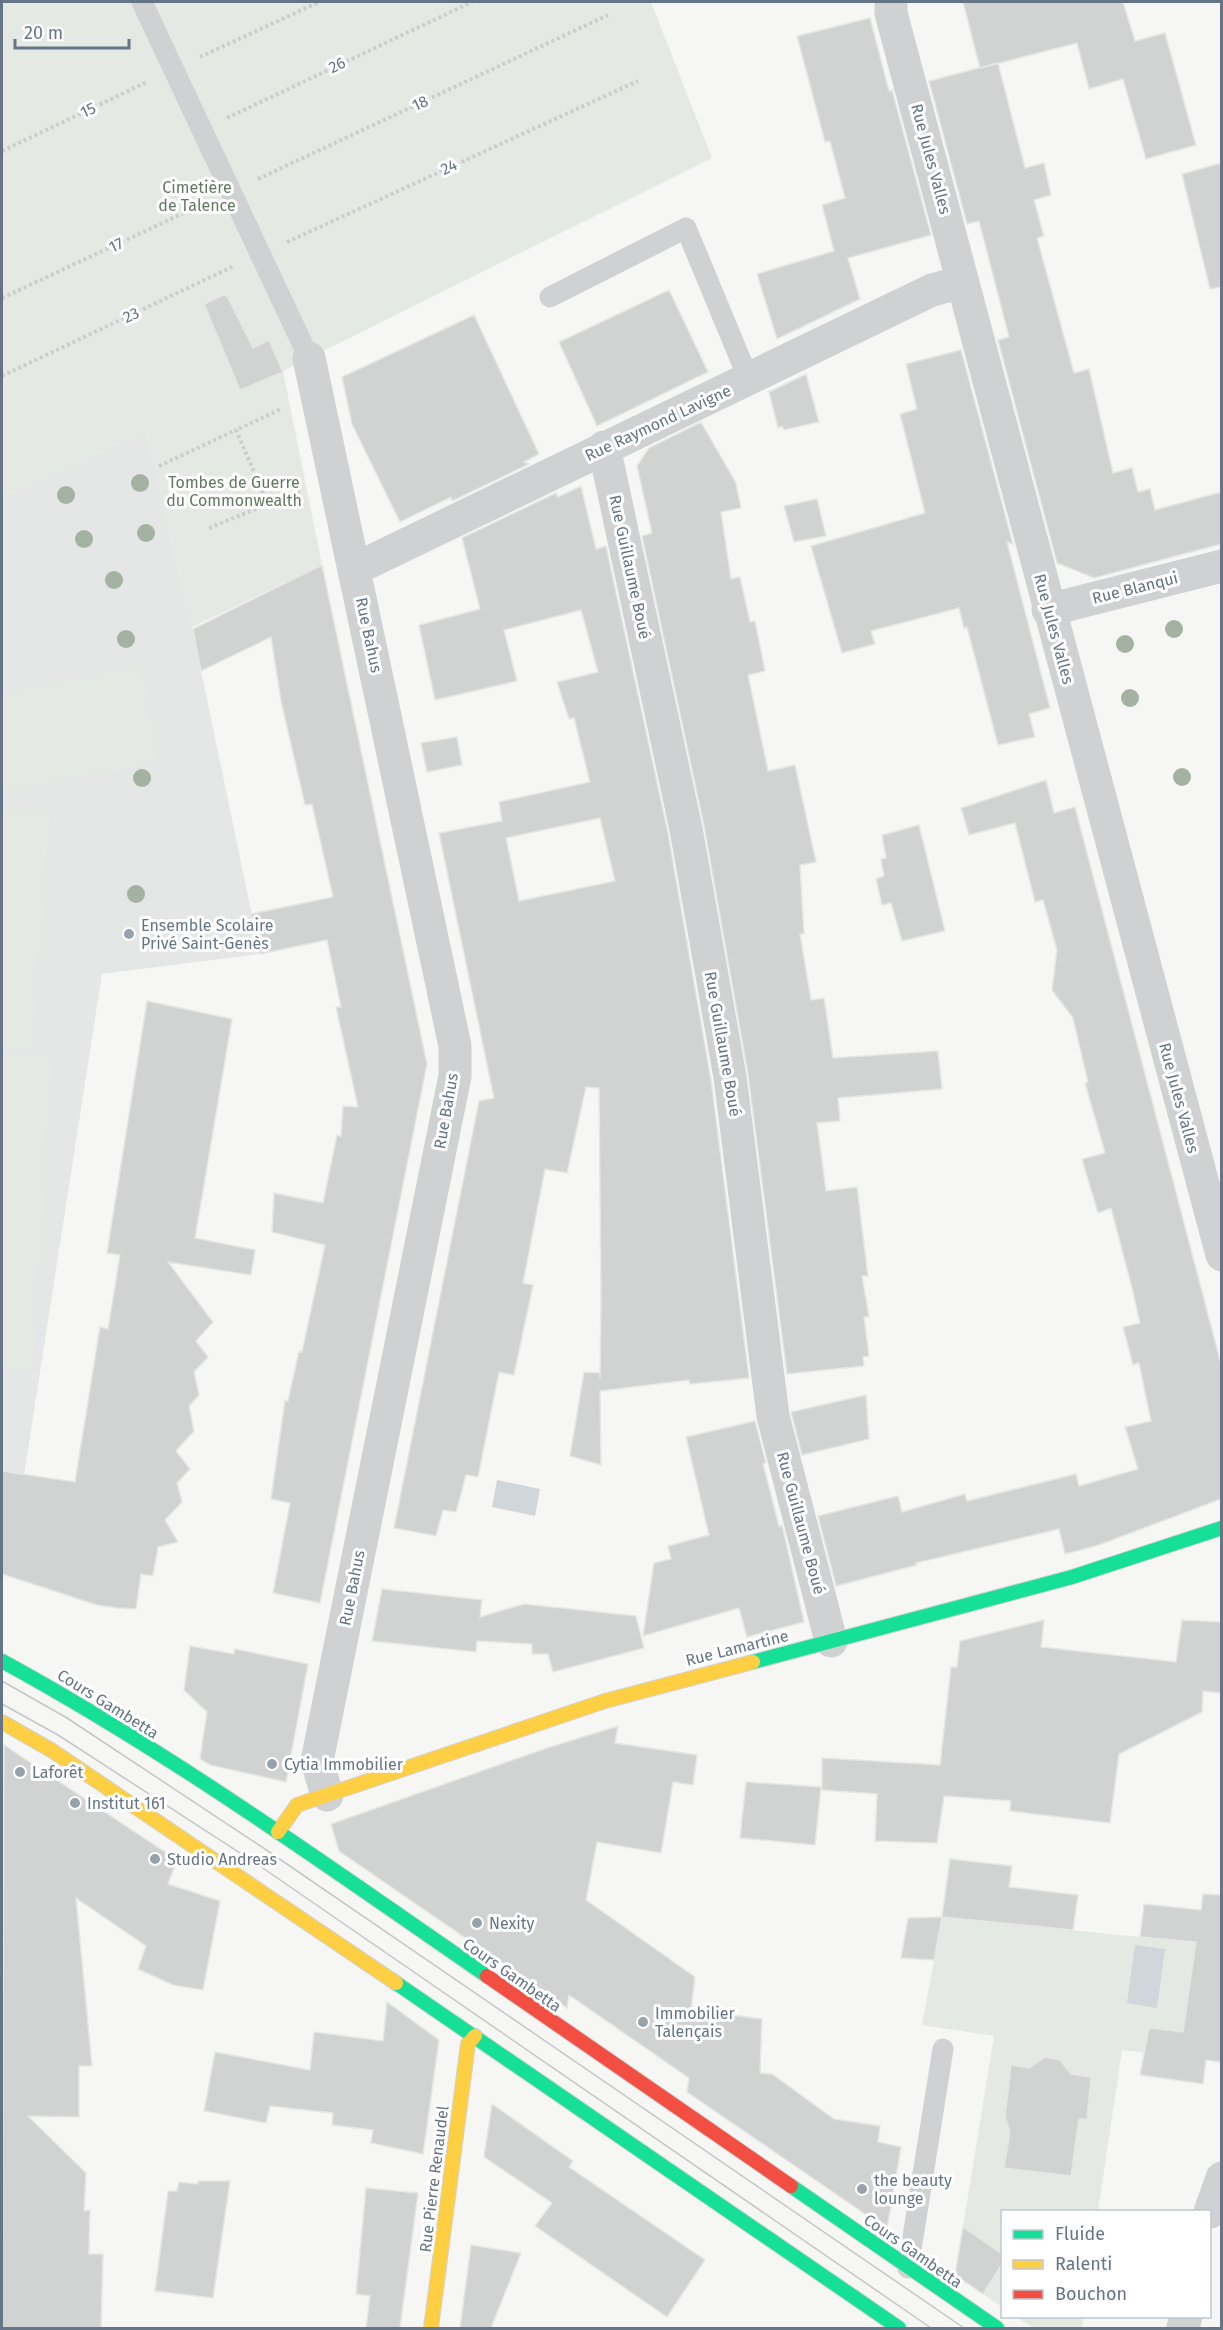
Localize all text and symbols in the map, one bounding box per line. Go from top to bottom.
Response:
scale bar [15,12,129,50]
text: 20 m [24,22,63,44]
street label: 26 [326,53,348,77]
street label: 18 [409,91,431,115]
street label: 15 [77,98,99,122]
street label: Rue Jules Valles [907,102,955,216]
street label: 24 [438,155,461,179]
park label: Cimetière de Talence [158,178,236,215]
street label: 17 [106,233,126,257]
street label: 23 [120,303,142,327]
street label: Rue Raymond Lavigne [582,381,734,465]
park label: Tombes de Guerre du Commonwealth [166,473,302,510]
street label: Rue Guillaume Boué [605,493,655,641]
street label: Rue Blanqui [1090,568,1180,608]
street label: Rue Jules Valles [1030,572,1078,686]
street label: Rue Bahus [352,596,386,674]
place label: Ensemble Scolaire Privé Saint-Genès [141,916,273,953]
marker: Ensemble Scolaire Privé Saint-Genès [122,927,136,941]
street label: Rue Guillaume Boué [701,970,745,1118]
street label: Rue Jules Valles [1155,1041,1203,1155]
street label: Rue Bahus [430,1072,462,1150]
street label: Rue Guillaume Boué [773,1450,829,1596]
street label: Rue Bahus [335,1549,369,1627]
street label: Rue Lamartine [684,1626,790,1670]
street label: Cours Gambetta [54,1665,162,1743]
place label: Cytia Immobilier [284,1755,404,1774]
marker: Cytia Immobilier [265,1757,279,1771]
place label: Laforêt [32,1763,83,1782]
marker: Laforêt [13,1765,27,1779]
place label: Institut 161 [87,1794,166,1813]
marker: Institut 161 [68,1796,82,1810]
place label: Studio Andreas [167,1850,277,1869]
marker: Studio Andreas [148,1852,162,1866]
place label: Nexity [489,1914,534,1933]
marker: Nexity [470,1916,484,1930]
street label: Cours Gambetta [459,1934,565,2016]
place label: Immobilier Talençais [655,2004,735,2042]
marker: Immobilier Talençais [636,2015,650,2029]
street label: Rue Pierre Renaudel [416,2104,452,2254]
place label: the beauty lounge [874,2171,952,2208]
marker: the beauty lounge [855,2182,869,2196]
street label: Cours Gambetta [860,2210,966,2292]
legend [1001,2210,1211,2318]
text: Fluide [1055,2223,1105,2245]
text: Ralenti [1055,2253,1112,2275]
text: Bouchon [1055,2283,1127,2305]

